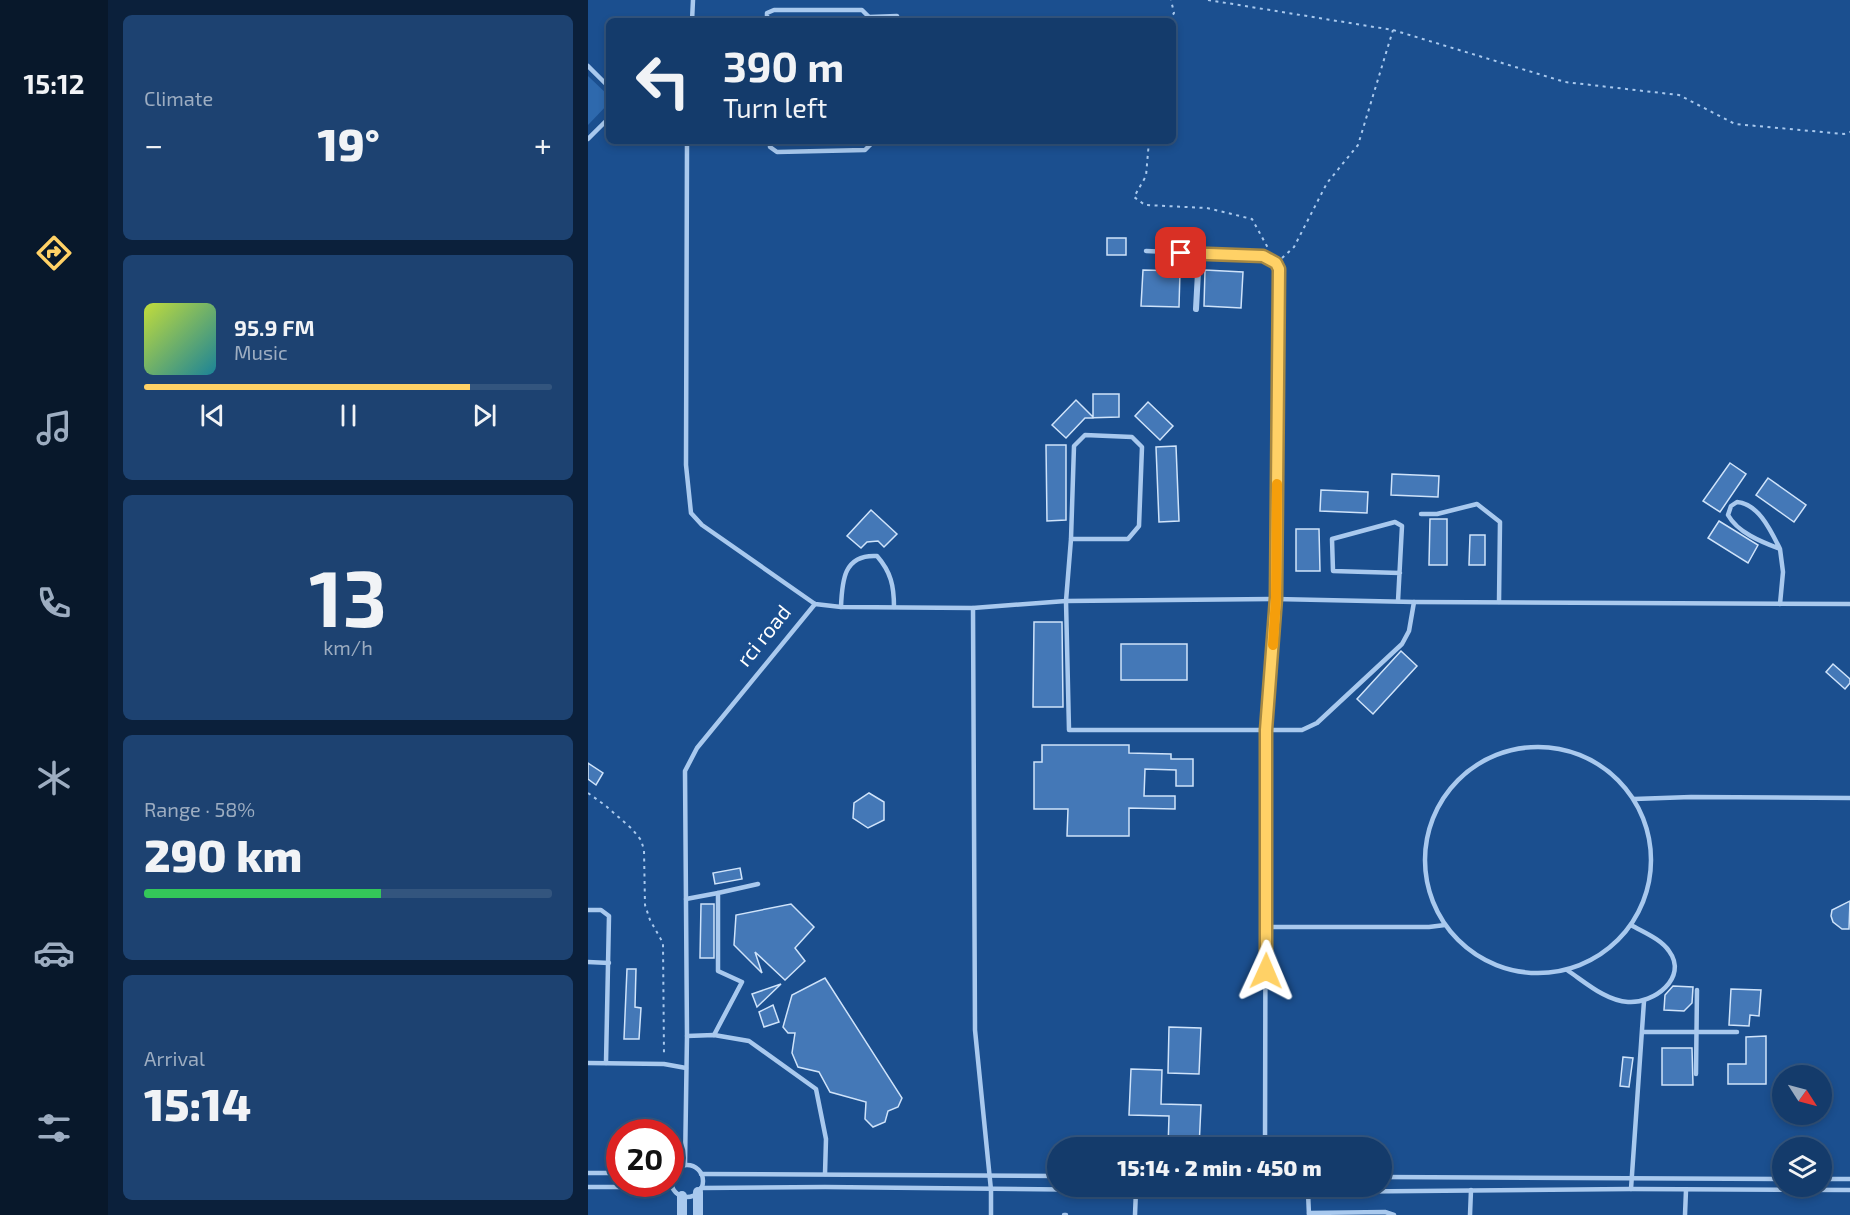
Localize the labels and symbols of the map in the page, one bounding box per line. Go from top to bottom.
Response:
pin [1155,227,1206,278]
street label: rci road [730,599,795,671]
position arrow [1234,939,1298,1003]
north arrow [1772,1065,1832,1125]
speed limit sign: 20 [606,1119,684,1197]

